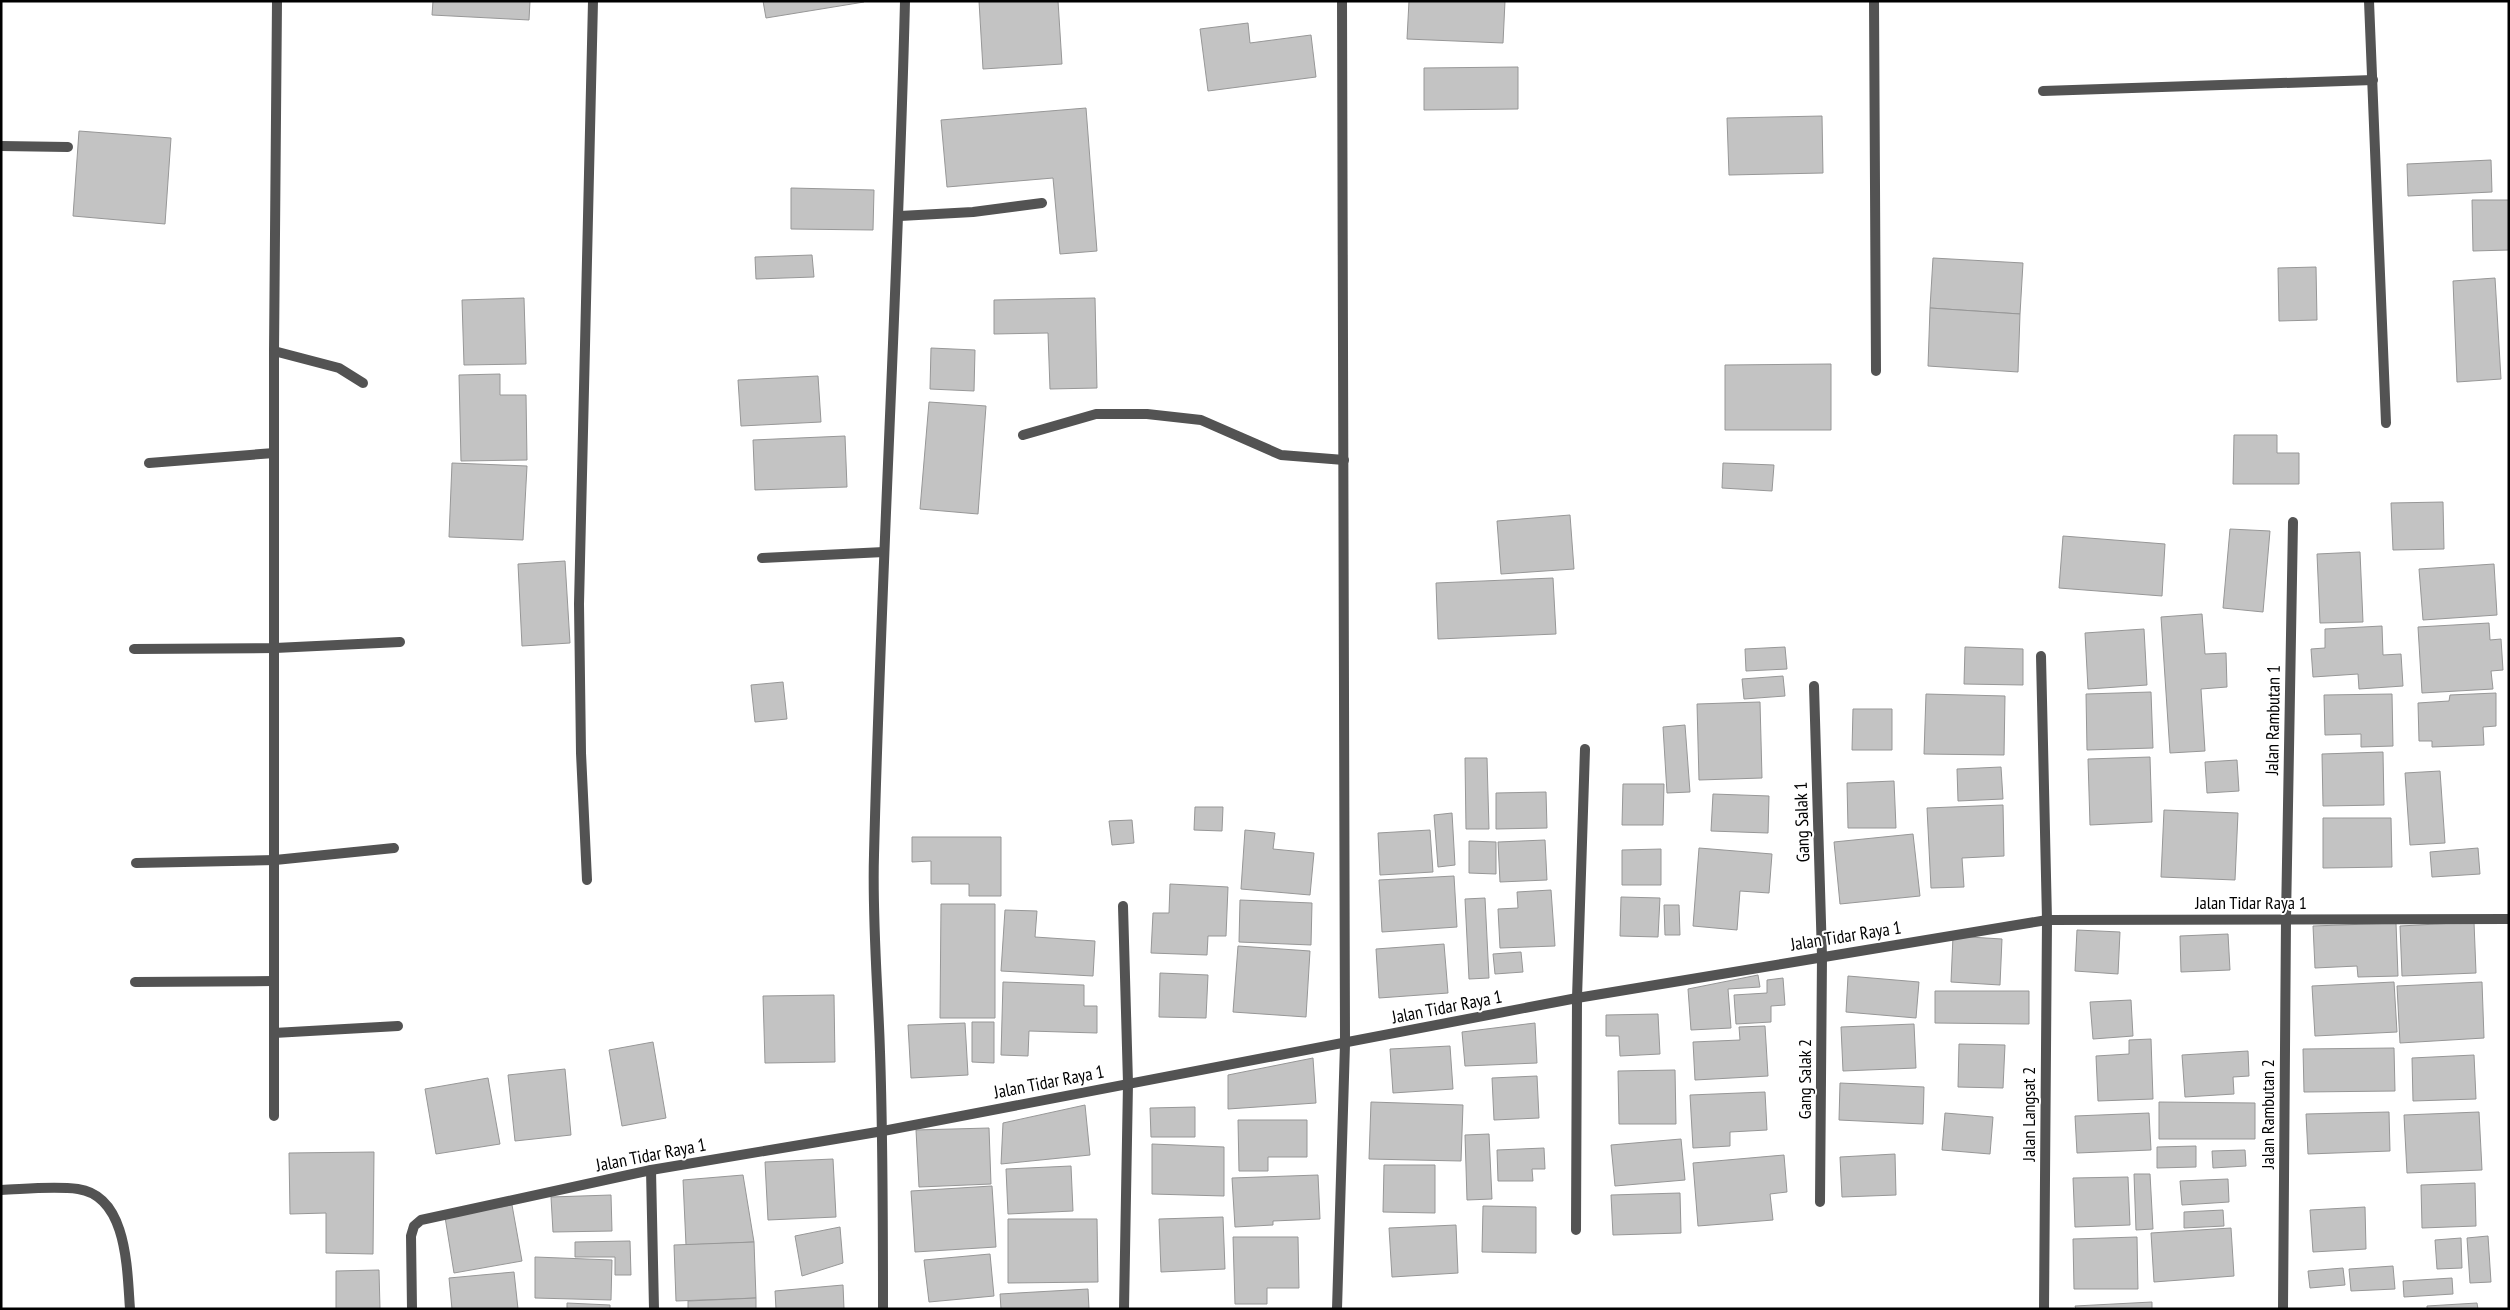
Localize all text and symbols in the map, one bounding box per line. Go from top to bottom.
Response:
street label: Jalan Rambutan 1 [2260,665,2285,776]
street label: Gang Salak 1 [1789,781,1814,863]
street label: Jalan Tidar Raya 1 [2194,891,2307,914]
street label: Jalan Tidar Raya 1 [1788,915,1903,956]
street label: Jalan Tidar Raya 1 [1389,985,1504,1029]
street label: Gang Salak 2 [1793,1039,1816,1119]
street label: Jalan Rambutan 2 [2256,1059,2279,1170]
street label: Jalan Tidar Raya 1 [991,1060,1106,1104]
street label: Jalan Langsat 2 [2017,1067,2040,1162]
street label: Jalan Tidar Raya 1 [593,1133,708,1177]

